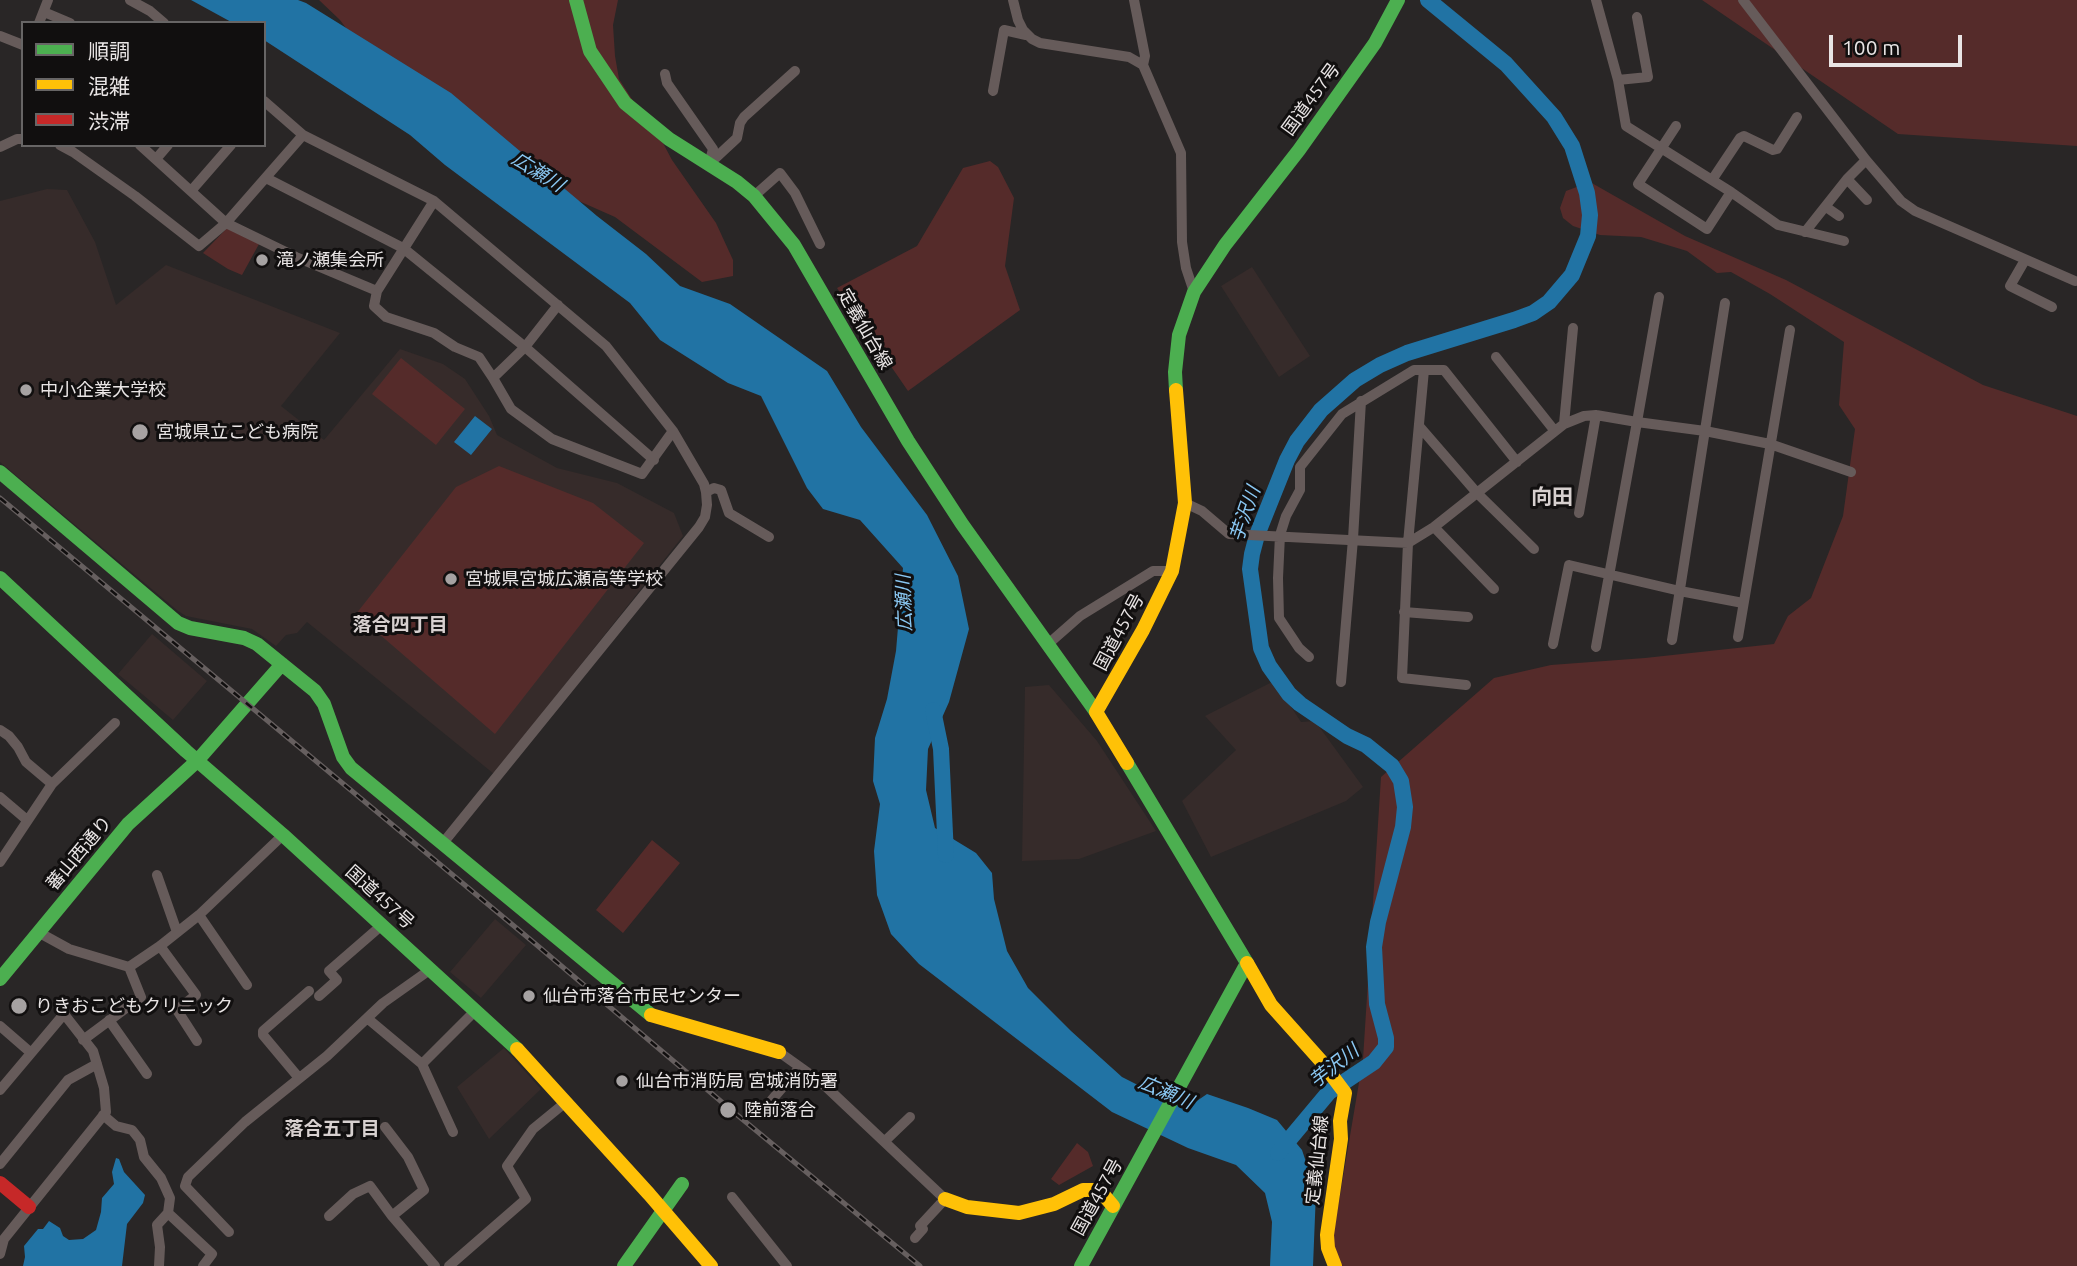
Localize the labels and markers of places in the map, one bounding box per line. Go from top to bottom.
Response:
place label: 滝ノ瀬集会所 [276,249,384,271]
marker: 滝ノ瀬集会所 [254,252,270,268]
place label: 中小企業大学校 [40,379,166,401]
marker: 中小企業大学校 [18,382,34,398]
place label: 宮城県立こども病院 [156,421,318,443]
marker: 宮城県立こども病院 [130,422,150,442]
place label: 宮城県宮城広瀬高等学校 [465,568,663,590]
marker: 宮城県宮城広瀬高等学校 [443,571,459,587]
place label: 仙台市落合市民センター [543,985,741,1007]
marker: 仙台市落合市民センター [521,988,537,1004]
place label: りきおこどもクリニック [35,995,233,1017]
marker: りきおこどもクリニック [9,996,29,1016]
place label: 仙台市消防局 宮城消防署 [636,1070,838,1092]
marker: 仙台市消防局 宮城消防署 [614,1073,630,1089]
place label: 陸前落合 [744,1099,816,1121]
marker: 陸前落合 [718,1100,738,1120]

